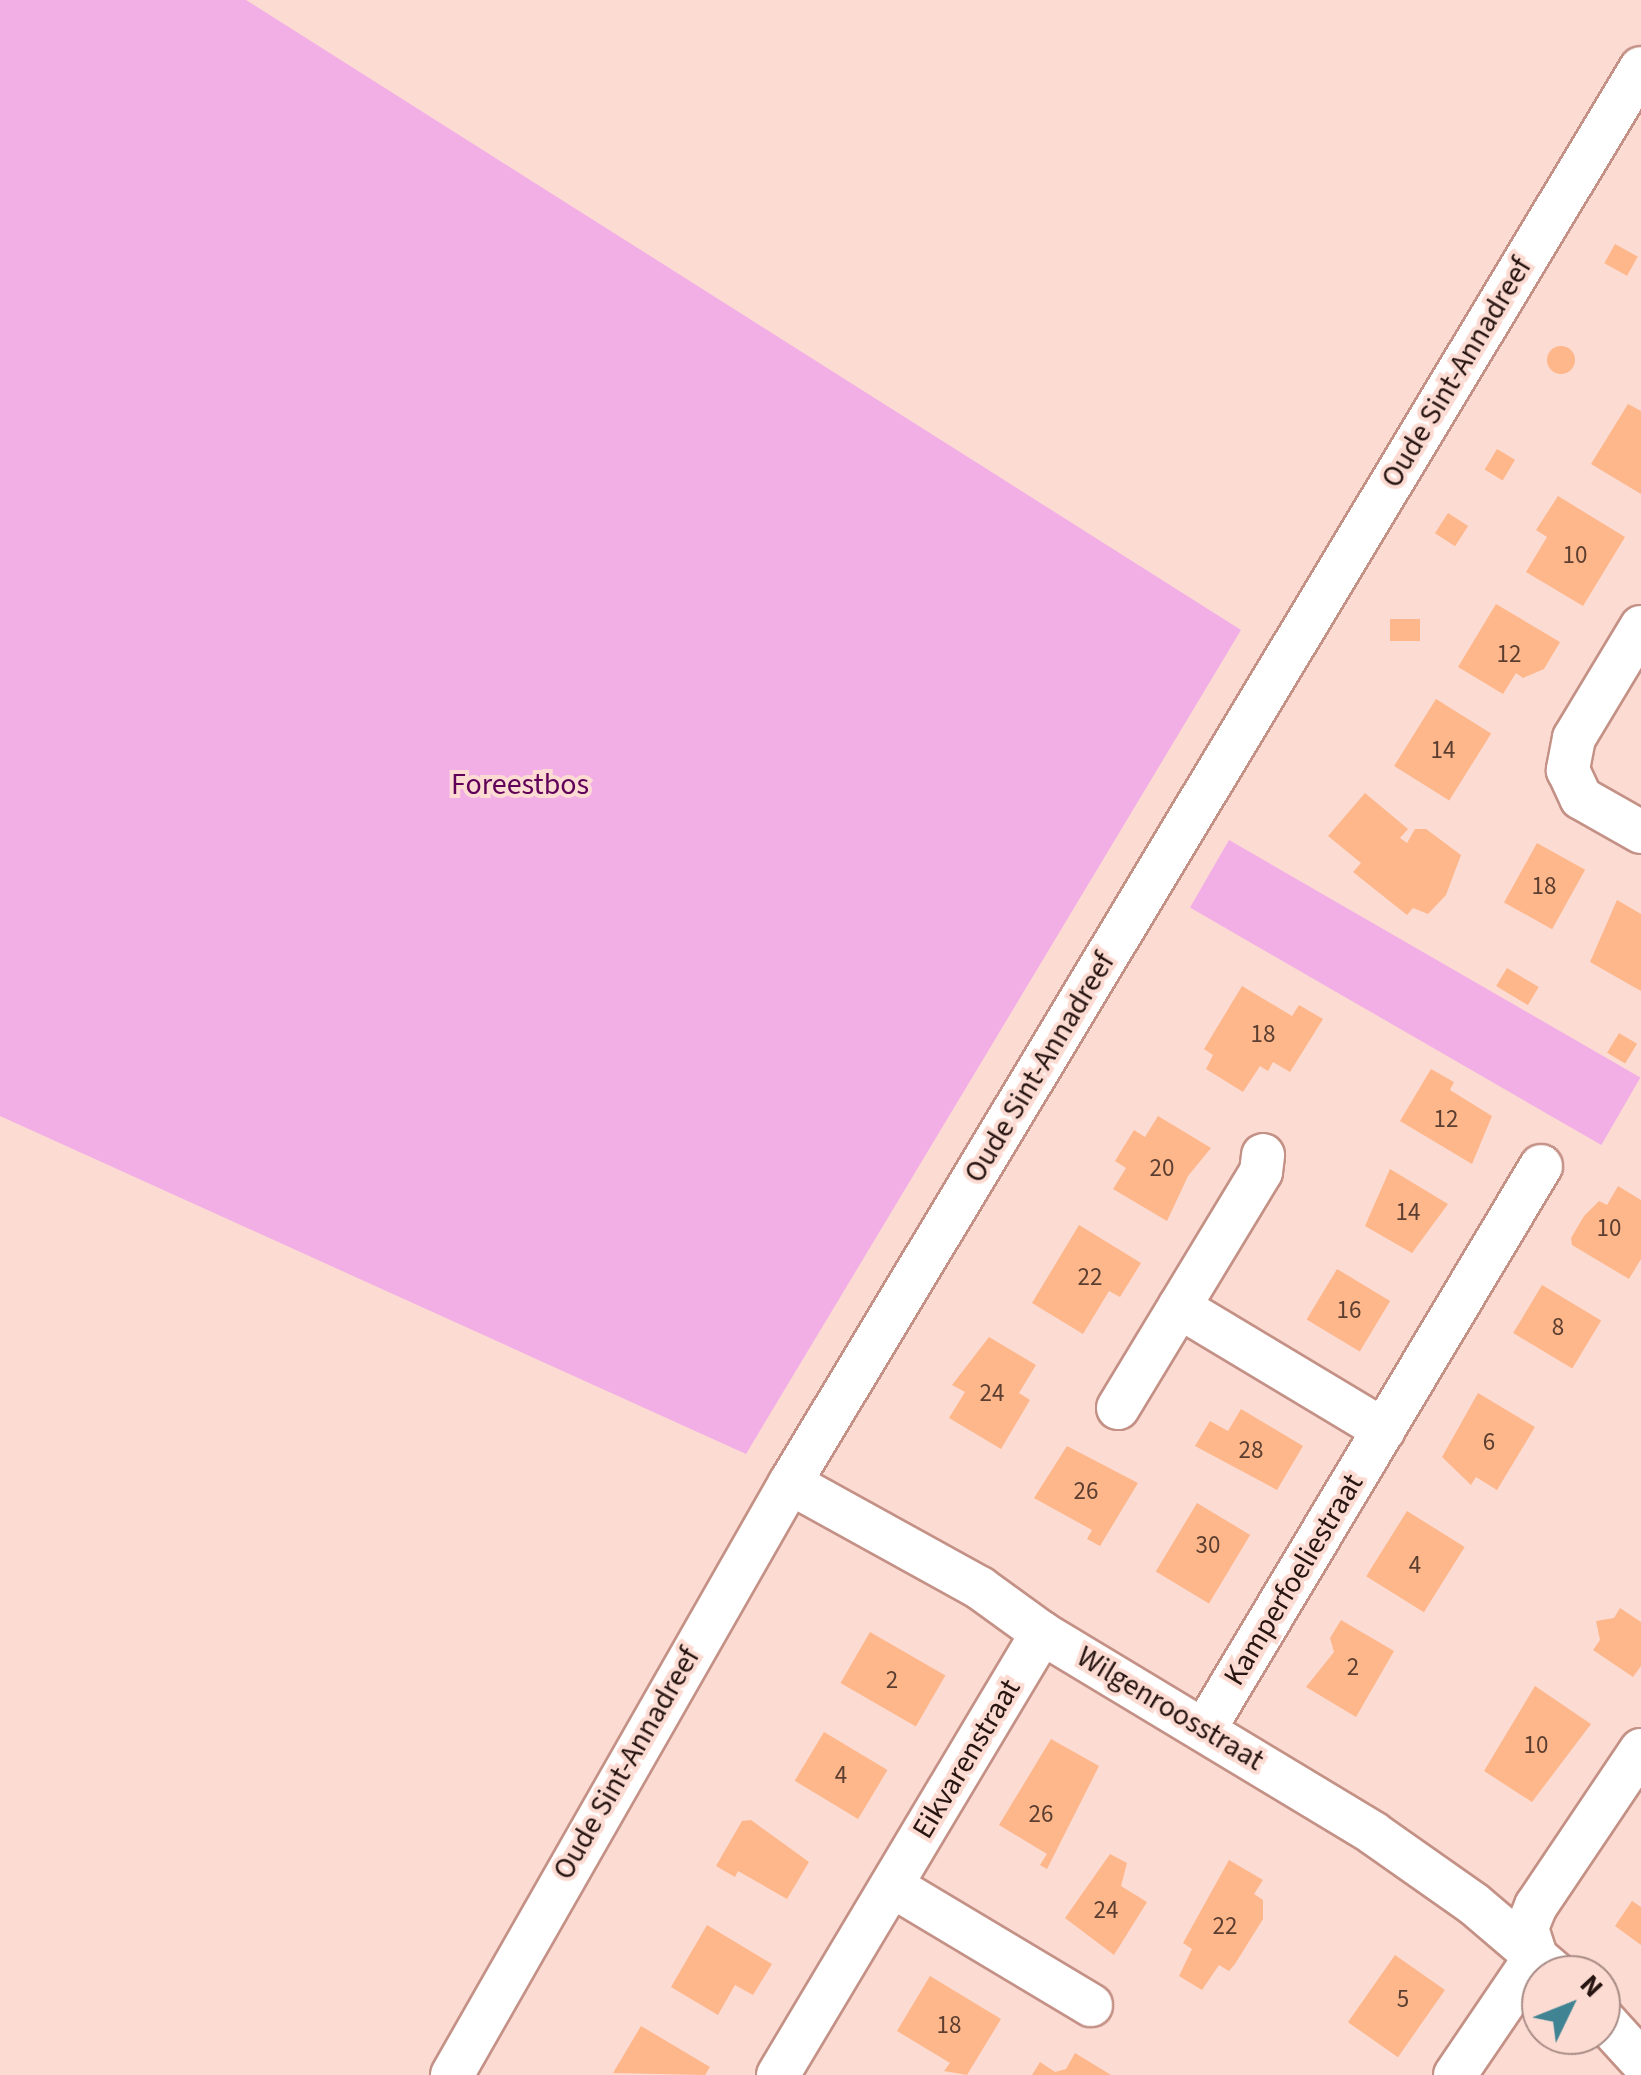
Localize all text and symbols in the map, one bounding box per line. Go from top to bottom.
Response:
street label: Oude Sint-Annadreef [1374,252,1540,494]
house number: 10 [1563,540,1587,570]
house number: 12 [1497,639,1521,669]
house number: 14 [1431,735,1455,765]
park label: Foreestbos [451,767,589,803]
house number: 18 [1532,871,1556,901]
street label: Oude Sint-Annadreef [957,947,1123,1189]
house number: 18 [1251,1019,1275,1049]
house number: 12 [1434,1104,1458,1134]
house number: 20 [1150,1153,1174,1183]
house number: 14 [1396,1197,1420,1227]
house number: 10 [1597,1213,1621,1243]
house number: 22 [1078,1262,1102,1292]
house number: 16 [1337,1295,1361,1325]
house number: 8 [1552,1312,1564,1342]
house number: 24 [980,1378,1004,1408]
house number: 6 [1483,1427,1495,1457]
house number: 28 [1239,1435,1263,1465]
street label: Kamperfoeliestraat [1217,1468,1371,1692]
house number: 26 [1074,1476,1098,1506]
house number: 30 [1196,1530,1220,1560]
house number: 4 [1409,1550,1421,1580]
street label: Wilgenroosstraat [1070,1639,1270,1779]
street label: Oude Sint-Annadreef [546,1642,708,1886]
house number: 2 [1347,1652,1359,1682]
house number: 2 [886,1665,898,1695]
street label: Eikvarenstraat [905,1673,1029,1845]
house number: 10 [1524,1730,1548,1760]
house number: 4 [835,1760,847,1790]
house number: 26 [1029,1799,1053,1829]
house number: 24 [1094,1895,1118,1925]
house number: 22 [1213,1911,1237,1941]
north arrow [1521,1955,1621,2055]
text: N [1570,1965,1612,2006]
house number: 5 [1397,1984,1409,2014]
house number: 18 [937,2010,961,2040]

